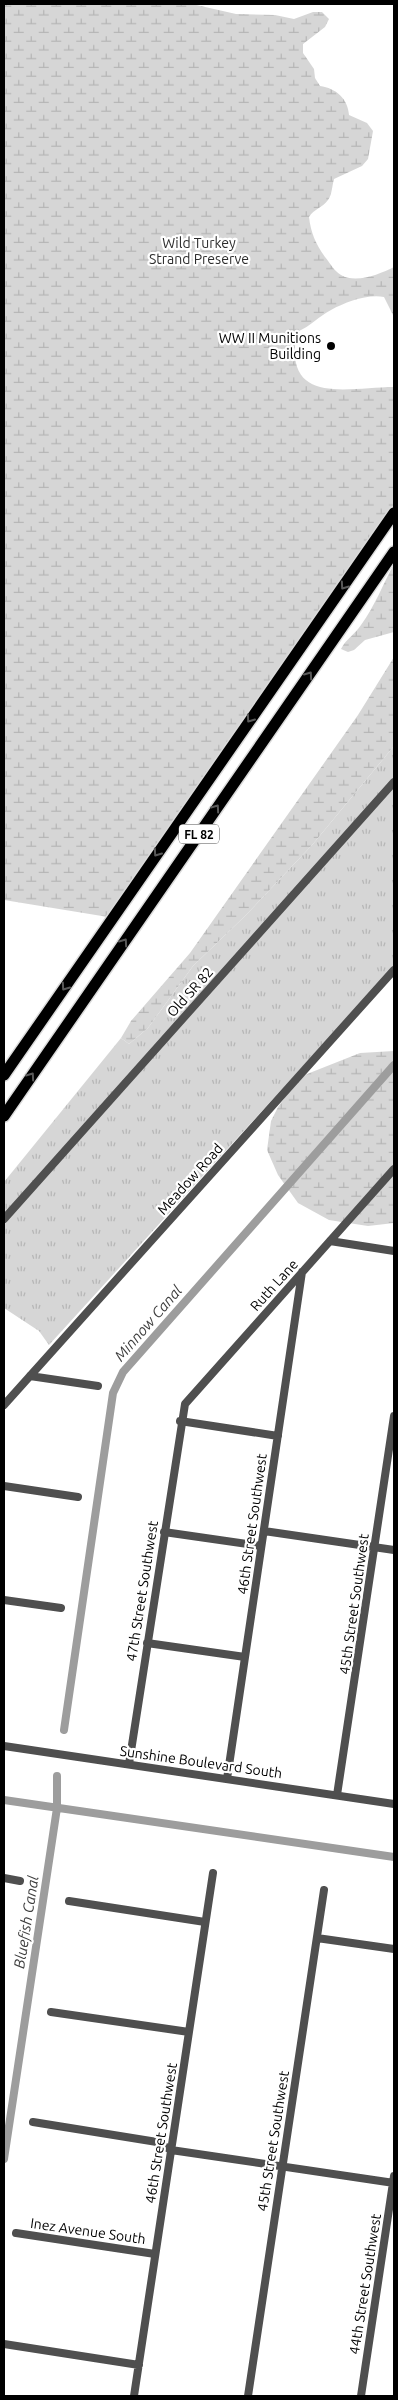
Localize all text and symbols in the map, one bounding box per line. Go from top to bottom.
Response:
park label: Wild Turkey Strand Preserve [149,235,249,267]
place label: WW II Munitions Building [219,330,321,362]
marker: WW II Munitions Building [325,340,337,352]
one-way arrow [341,581,350,590]
one-way arrow [303,671,312,681]
one-way arrow [247,714,256,723]
one-way arrow [210,805,219,814]
road number: FL 82 [179,824,219,844]
one-way arrow [154,847,163,857]
one-way arrow [118,938,127,948]
street label: Old SR 82 [164,964,216,1020]
one-way arrow [62,981,71,990]
one-way arrow [25,1072,34,1082]
street label: Meadow Road [154,1140,226,1218]
street label: Ruth Lane [247,1256,301,1314]
water label: Minnow Canal [111,1281,186,1364]
street label: 46th Street Southwest [234,1452,270,1595]
street label: 47th Street Southwest [123,1519,161,1662]
street label: 45th Street Southwest [336,1532,372,1675]
street label: Sunshine Boulevard South [119,1743,283,1781]
water label: Bluefish Canal [10,1874,42,1970]
street label: 46th Street Southwest [142,2061,180,2204]
street label: 45th Street Southwest [254,2069,292,2212]
street label: 44th Street Southwest [346,2212,384,2355]
street label: Inez Avenue South [29,2215,147,2247]

